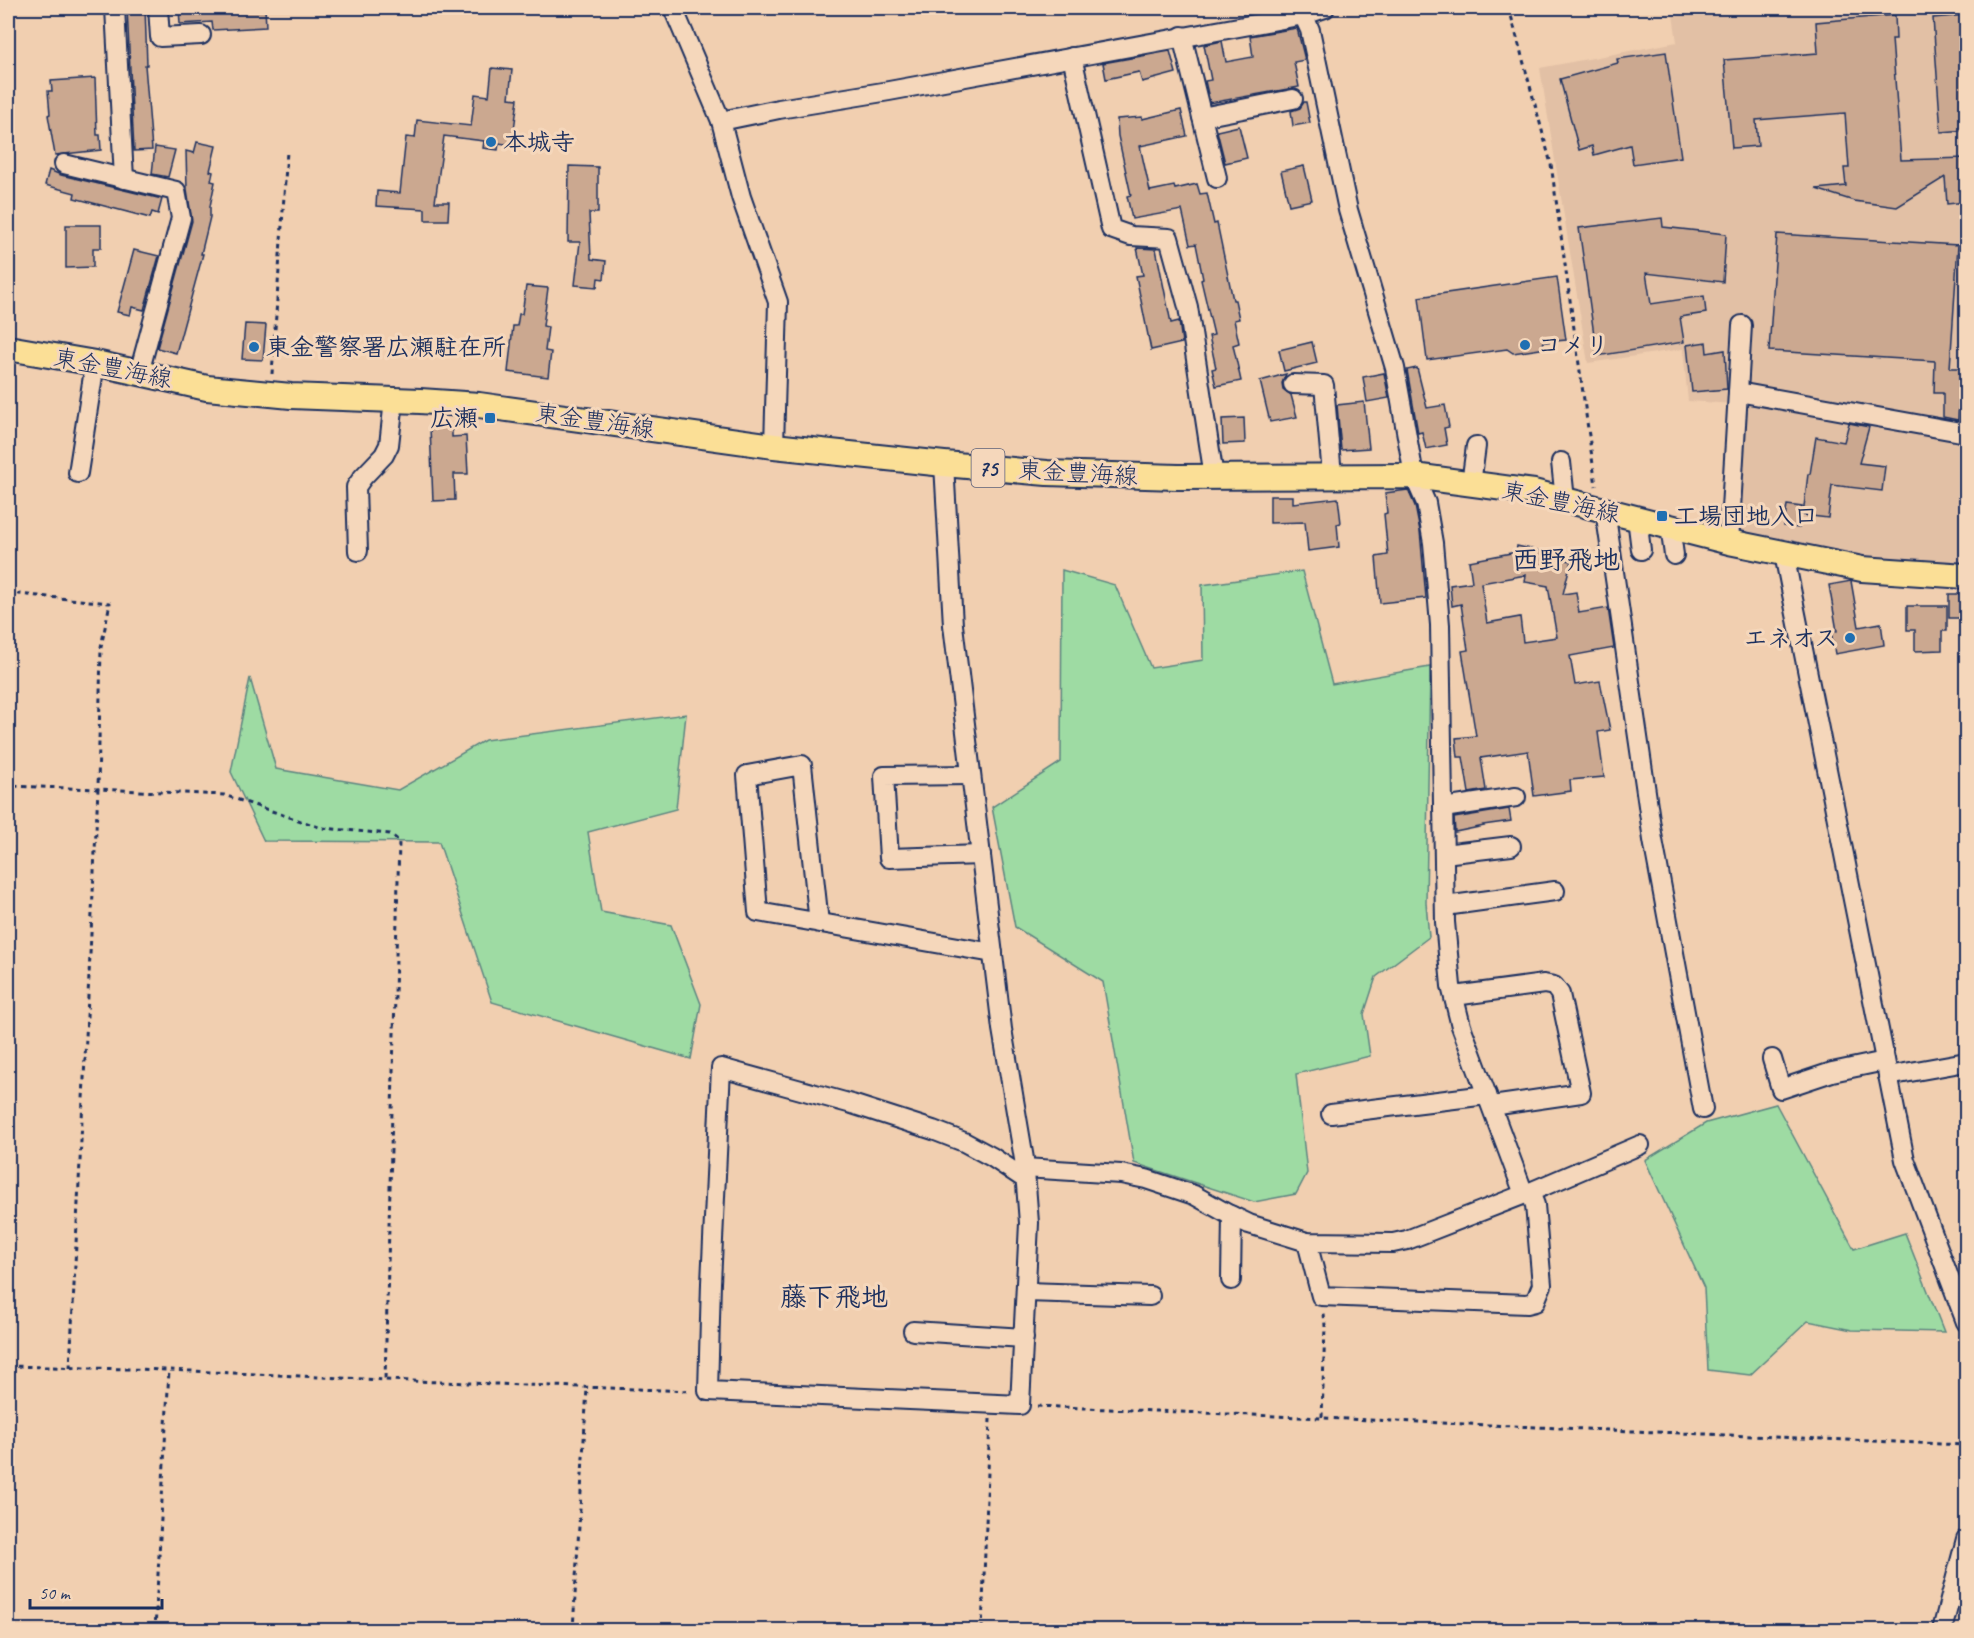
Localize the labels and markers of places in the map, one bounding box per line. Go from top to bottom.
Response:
place label: 本城寺 [503,127,575,157]
marker: 本城寺 [484,135,498,149]
place label: コメリ [1537,330,1609,360]
place label: 東金警察署広瀬駐在所 [266,332,506,362]
marker: コメリ [1518,338,1532,352]
marker: 東金警察署広瀬駐在所 [247,340,261,354]
place label: 広瀬 [430,403,478,433]
marker: 広瀬 [483,411,497,425]
place label: 工場団地入口 [1674,501,1818,531]
marker: 工場団地入口 [1655,509,1669,523]
place label: エネオス [1743,623,1838,653]
marker: エネオス [1843,631,1857,645]

